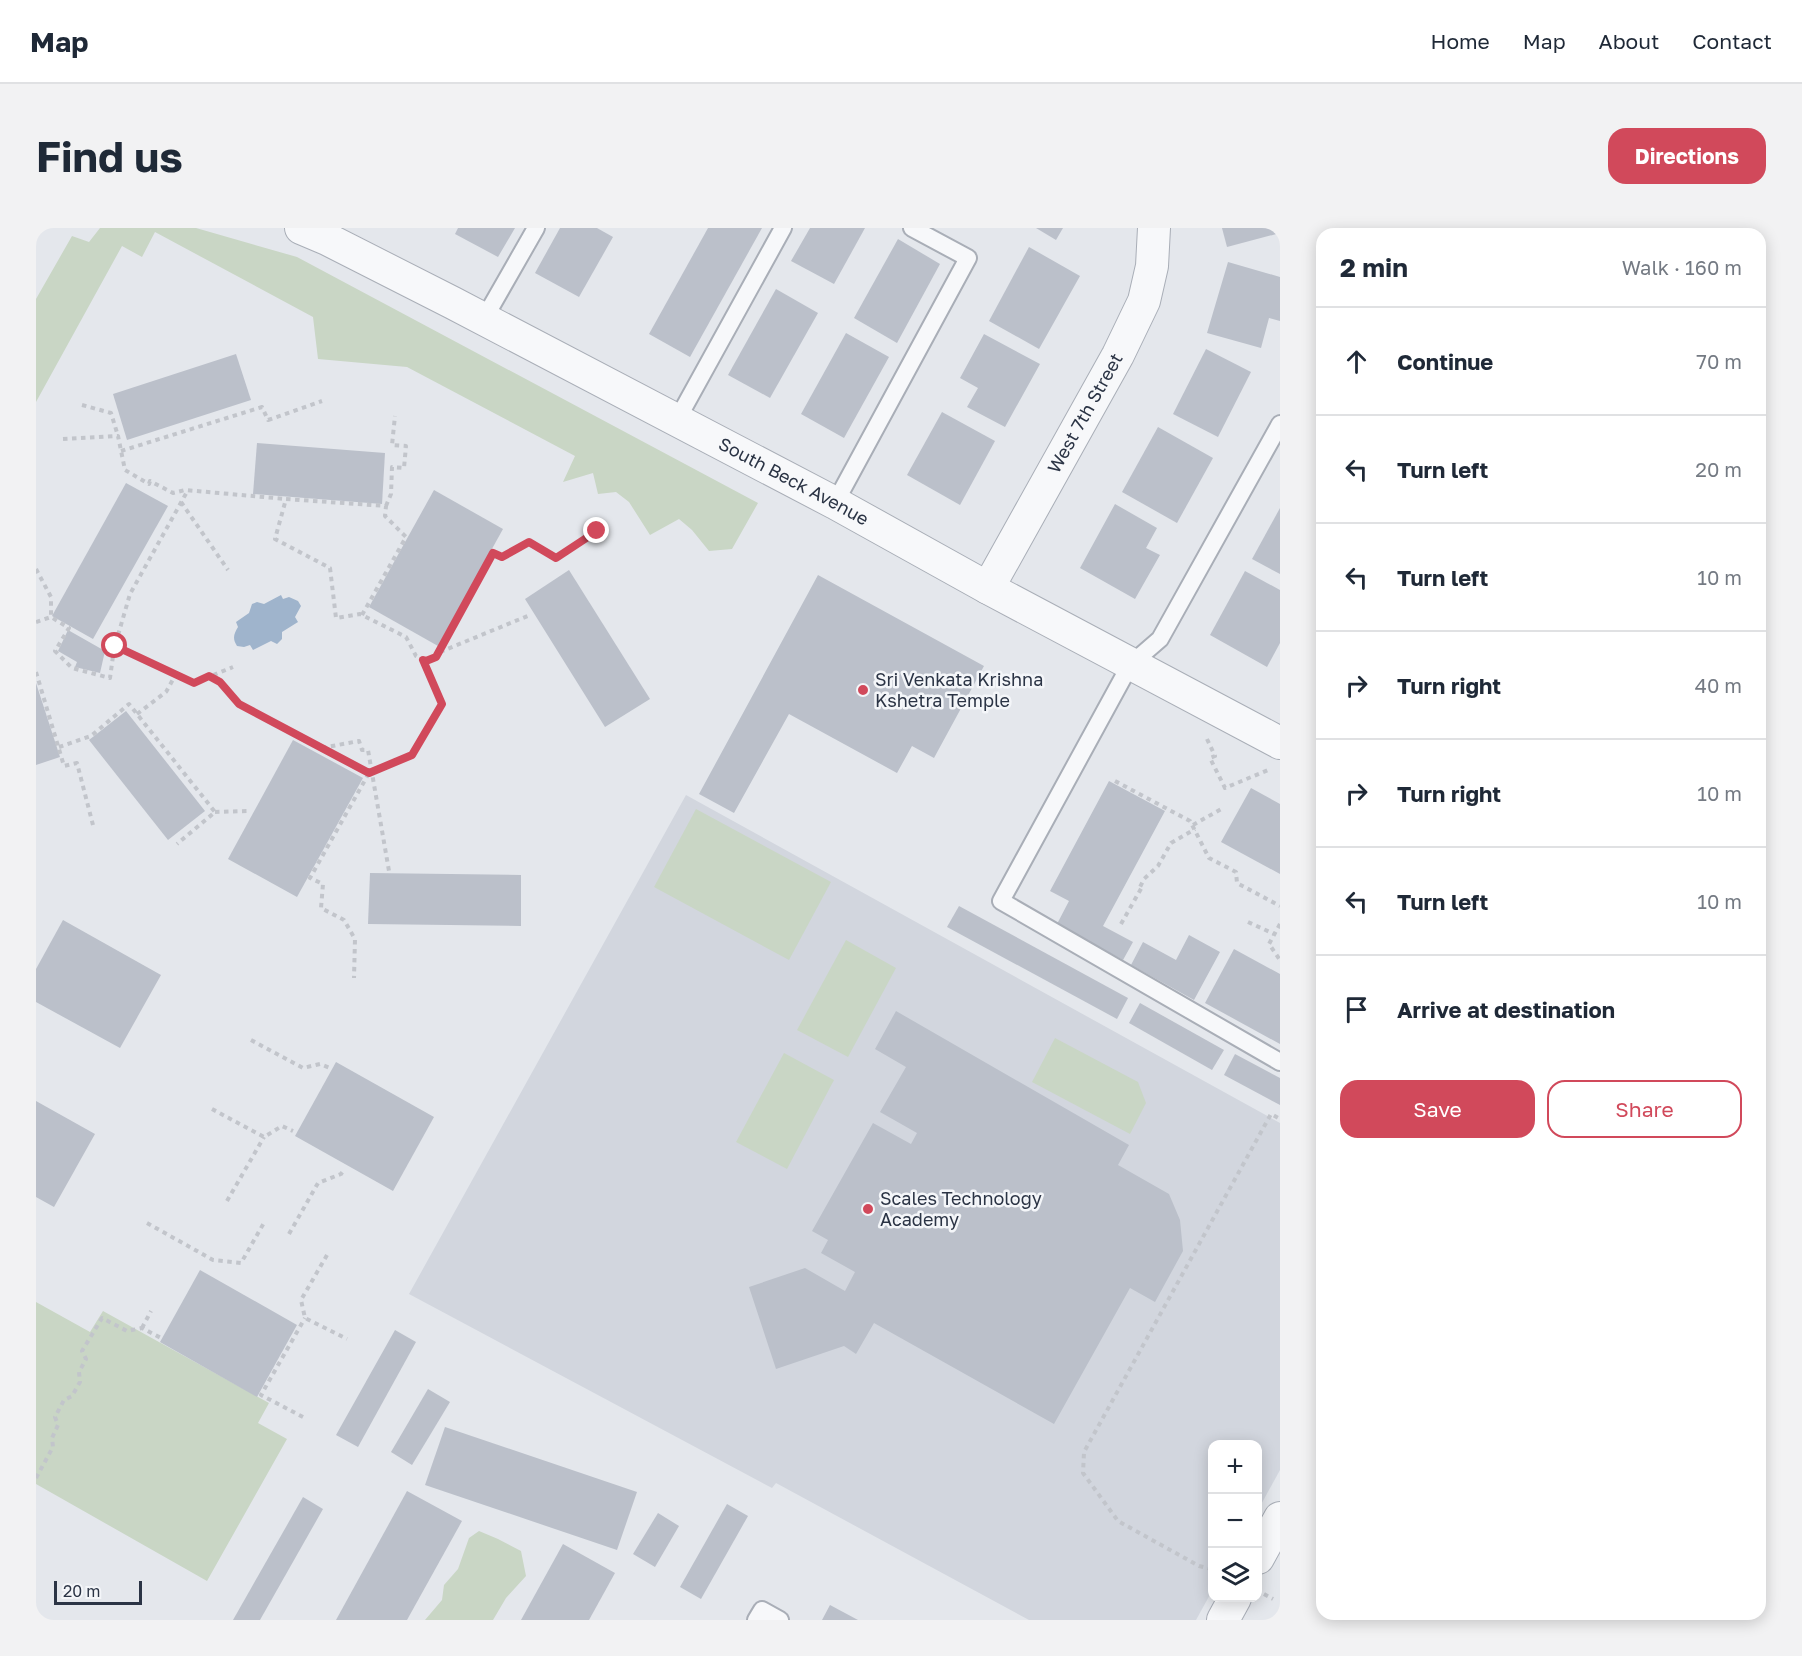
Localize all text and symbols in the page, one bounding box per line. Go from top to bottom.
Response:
text: Map [30,25,88,58]
text: Home [1430,28,1490,54]
text: Map [1523,28,1566,54]
text: About [1599,28,1659,54]
text: Contact [1692,28,1772,54]
button: Directions [1608,128,1766,184]
text: Find us [36,131,183,181]
text: 2 min [1340,252,1408,283]
text: Walk · 160 m [1622,255,1742,279]
icon: ahead [1340,345,1373,378]
text: Continue [1397,348,1493,375]
street label: West 7th Street [1042,349,1127,477]
text: 70 m [1696,349,1742,373]
street label: South Beck Avenue [715,432,873,529]
icon: left [1340,453,1373,486]
text: Turn left [1397,456,1488,483]
text: 20 m [1695,457,1742,481]
route end [583,517,609,543]
icon: left [1340,561,1373,594]
text: Turn left [1397,564,1488,591]
text: 10 m [1697,565,1742,589]
route start [101,632,127,658]
place label: Sri Venkata Krishna Kshetra Temple [875,668,1043,711]
icon: right [1340,669,1373,702]
text: Turn right [1397,672,1501,699]
text: 40 m [1695,673,1742,697]
marker: Sri Venkata Krishna Kshetra Temple [856,683,870,697]
icon: right [1340,777,1373,810]
text: Turn right [1397,780,1501,807]
text: 10 m [1697,781,1742,805]
icon: left [1340,885,1373,918]
text: Turn left [1397,888,1488,915]
text: 10 m [1697,889,1742,913]
icon: arrive [1340,993,1373,1026]
text: Arrive at destination [1397,996,1615,1023]
button: Save [1340,1080,1535,1138]
button: Share [1547,1080,1742,1138]
place label: Scales Technology Academy [880,1187,1042,1230]
marker: Scales Technology Academy [861,1202,875,1216]
map controls [1208,1440,1262,1602]
button: + [1208,1440,1262,1494]
button: − [1208,1494,1262,1548]
button: layers [1208,1548,1262,1602]
scale bar [54,1578,142,1606]
text: 20 m [63,1581,100,1601]

